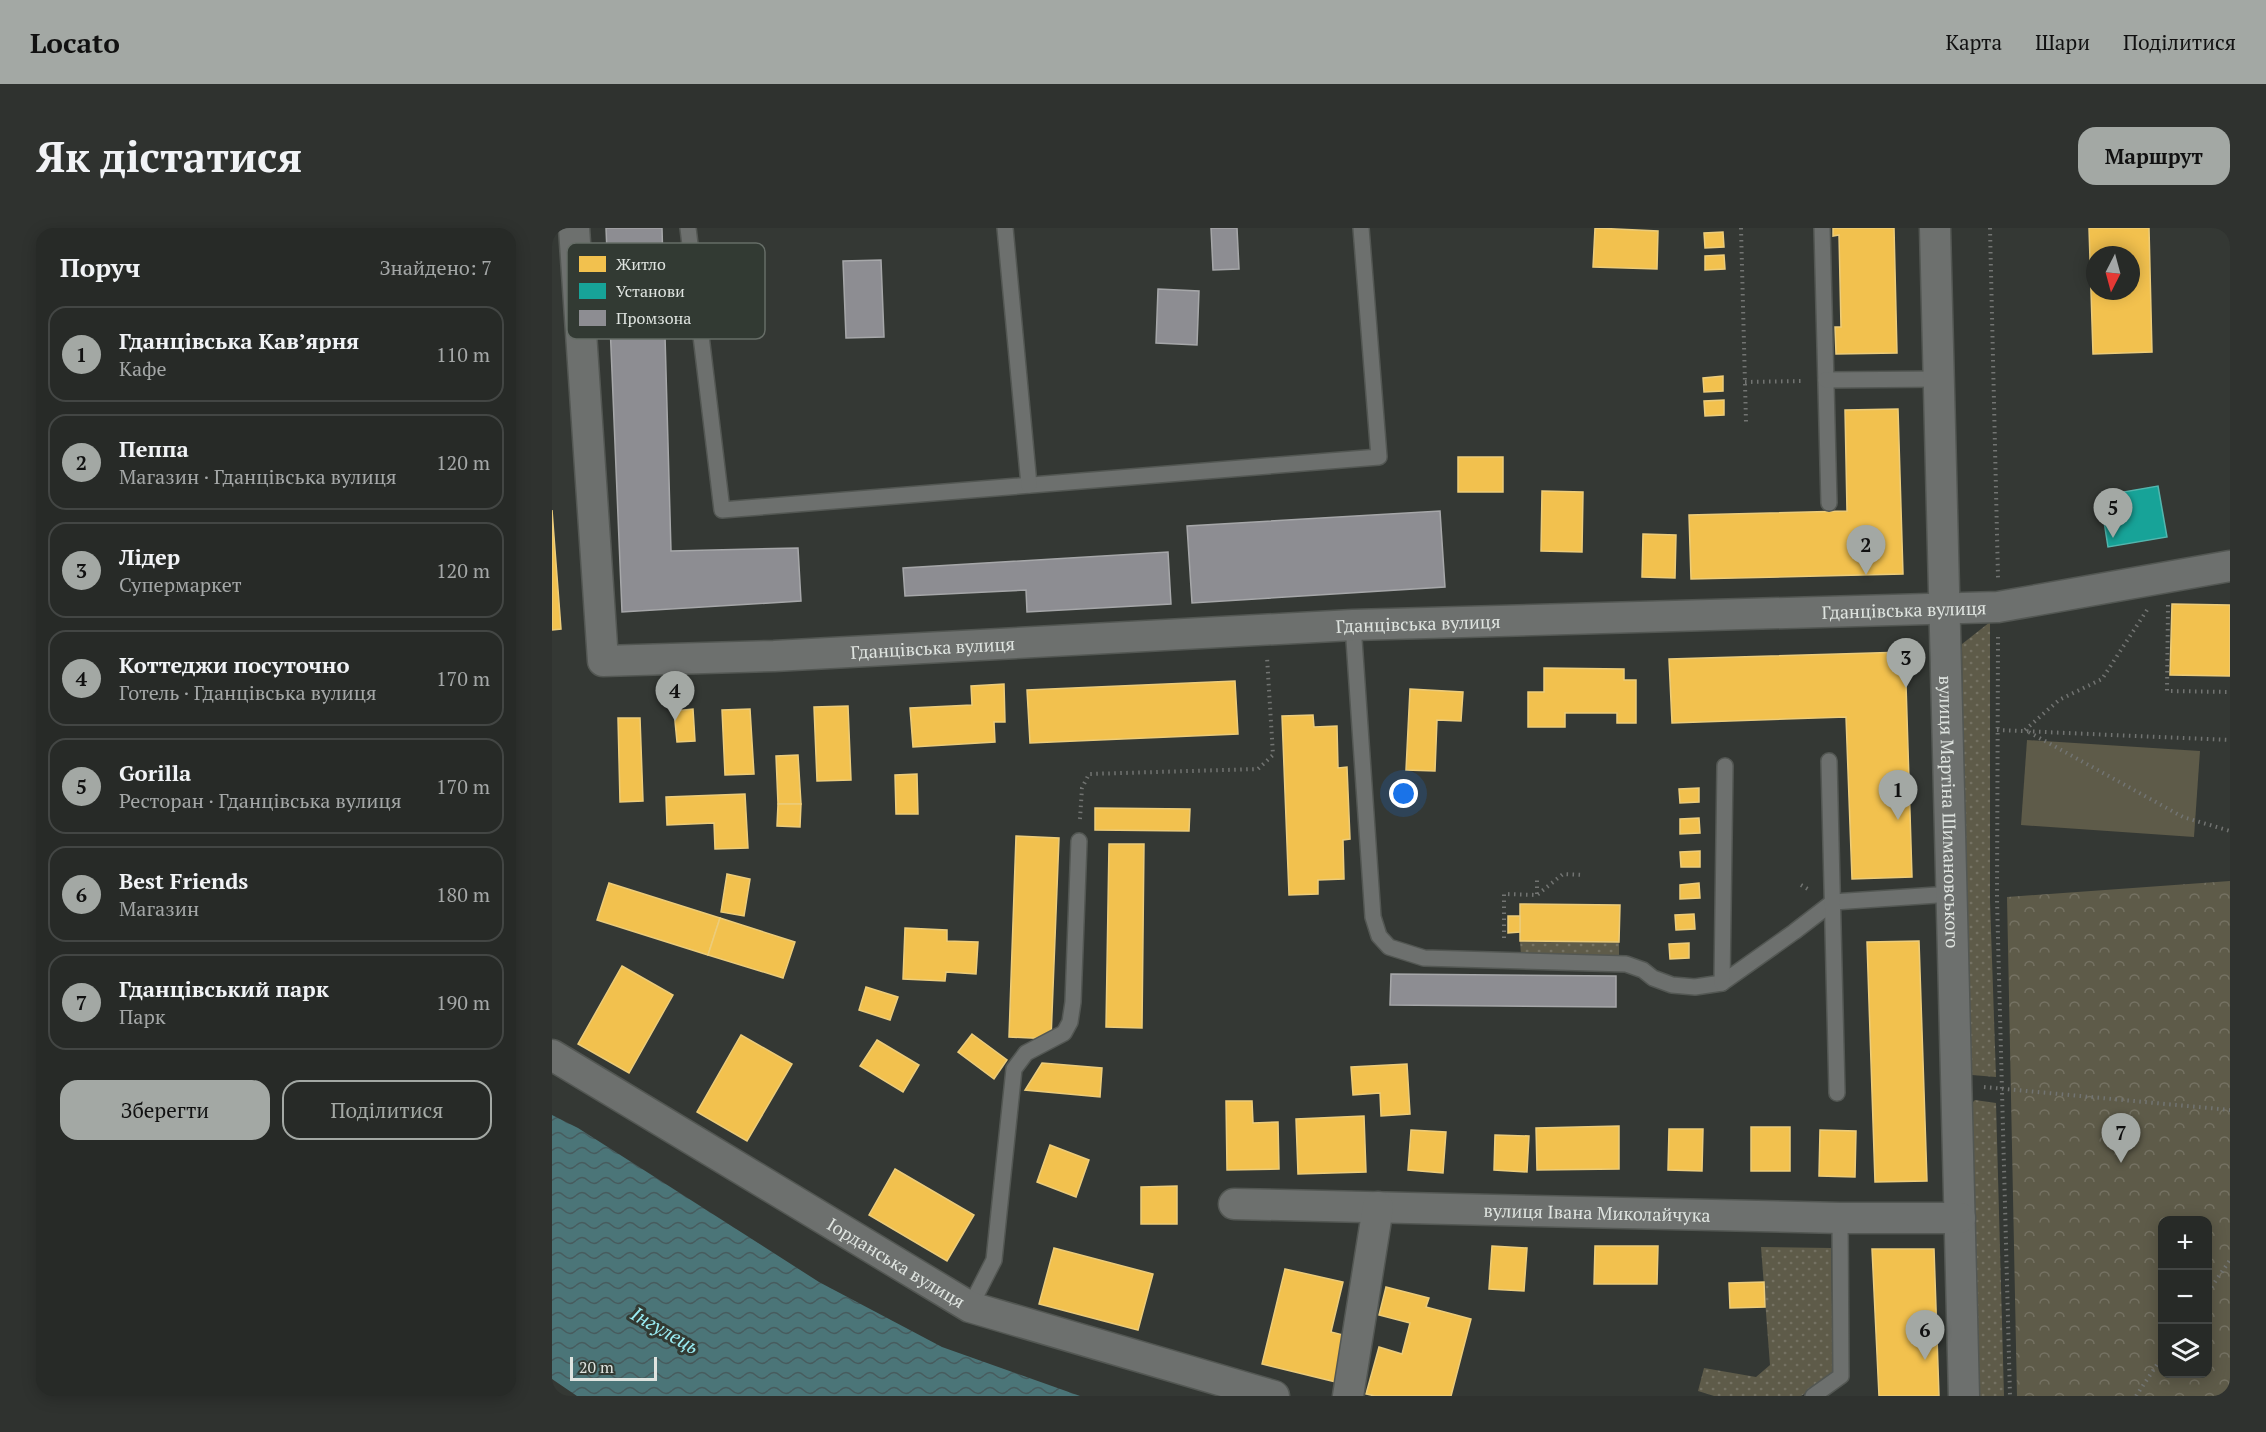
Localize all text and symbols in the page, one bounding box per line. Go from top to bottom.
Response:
text: Locato [30,24,120,61]
text: Карта [1945,28,2002,56]
text: Шари [2035,28,2090,56]
text: Поділитися [2123,28,2236,56]
button: Маршрут [2078,127,2230,185]
text: Як дістатися [36,128,302,184]
legend [567,243,765,339]
north arrow [2086,246,2140,300]
text: Поруч [60,250,141,284]
text: Житло [616,253,666,275]
text: Знайдено: 7 [379,254,492,281]
text: Установи [616,280,685,302]
text: Промзона [616,307,691,329]
text: Гданцівська Кавʼярня [119,326,359,355]
text: 1 [76,341,87,368]
text: 110 m [436,341,490,368]
text: Кафе [119,355,167,382]
text: Пеппа [119,434,189,463]
text: 2 [76,449,87,476]
text: 120 m [436,449,490,476]
text: Магазин · Гданцівська вулиця [119,463,397,490]
pin: 5 [2094,488,2132,538]
pin: 2 [1846,526,1886,575]
text: Лідер [119,542,180,571]
text: 3 [76,557,87,584]
text: 120 m [436,557,490,584]
text: Супермаркет [119,571,242,598]
street label: Гданцівська вулиця [1821,595,1987,624]
street label: Гданцівська вулиця [1335,609,1501,638]
street label: Гданцівська вулиця [850,631,1016,664]
pin: 3 [1886,638,1926,688]
text: Коттеджи посуточно [119,650,350,679]
text: 4 [76,665,87,692]
text: 170 m [436,665,490,692]
pin: 4 [656,672,694,721]
street label: вулиця Мартіна Шимановського [1934,675,1965,949]
text: Готель · Гданцівська вулиця [119,679,377,706]
text: Gorilla [119,758,191,787]
pin: 1 [1878,770,1918,820]
text: 5 [76,773,87,800]
text: 170 m [436,773,490,800]
your location [1389,779,1418,808]
text: Ресторан · Гданцівська вулиця [119,787,401,814]
text: Best Friends [119,866,248,895]
text: 6 [76,881,87,908]
text: 180 m [436,881,490,908]
text: Магазин [119,895,199,922]
text: Гданцівський парк [119,974,329,1003]
text: 7 [76,989,87,1016]
text: 190 m [436,989,490,1016]
text: Парк [119,1003,166,1030]
button: Зберегти [60,1080,270,1140]
button: Поділитися [282,1080,492,1140]
pin: 7 [2102,1114,2140,1163]
street label: вулиця Івана Миколайчука [1483,1198,1711,1227]
street label: Іорданська вулиця [823,1212,970,1313]
map controls [2158,1216,2212,1378]
button: + [2158,1216,2212,1270]
button: − [2158,1270,2212,1324]
water label: Інгулець [625,1299,704,1360]
pin: 6 [1906,1310,1944,1360]
button: layers [2158,1324,2212,1378]
scale bar [570,1354,657,1382]
text: 20 m [579,1356,614,1378]

